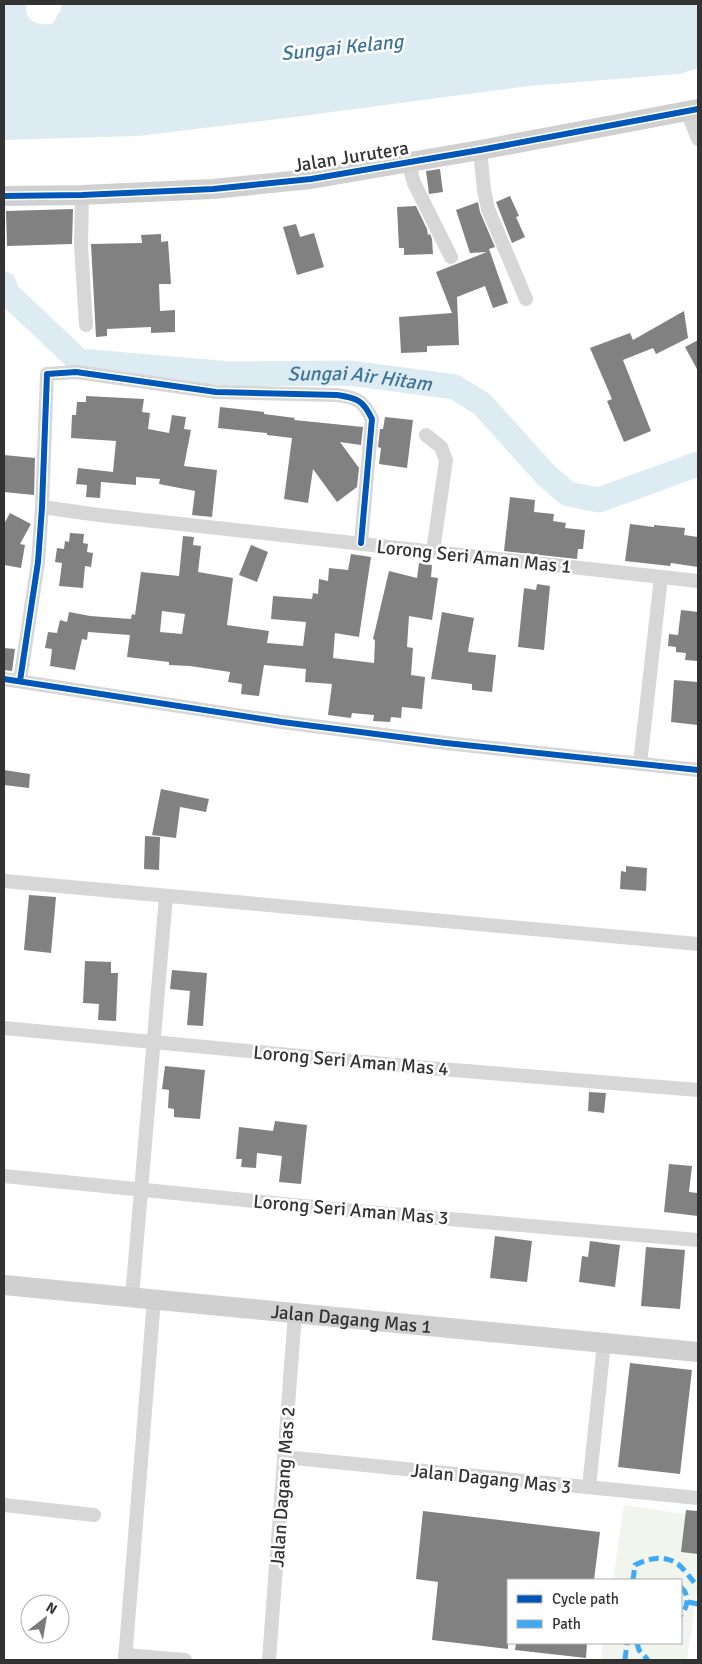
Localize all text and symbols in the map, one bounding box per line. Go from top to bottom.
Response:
water label: Sungai Kelang [280,29,406,66]
street label: Jalan Jurutera [292,136,410,178]
water label: Sungai Air Hitam [287,361,434,397]
street label: Lorong Seri Aman Mas 1 [375,535,573,579]
street label: Lorong Seri Aman Mas 4 [252,1041,449,1081]
street label: Lorong Seri Aman Mas 3 [252,1190,449,1230]
street label: Jalan Dagang Mas 1 [270,1300,433,1339]
street label: Jalan Dagang Mas 2 [265,1406,301,1568]
street label: Jalan Dagang Mas 3 [410,1459,572,1499]
legend [507,1579,682,1644]
text: Cycle path [552,1590,619,1608]
north arrow [20,1594,70,1644]
text: N [43,1598,60,1618]
text: Path [552,1615,581,1633]

